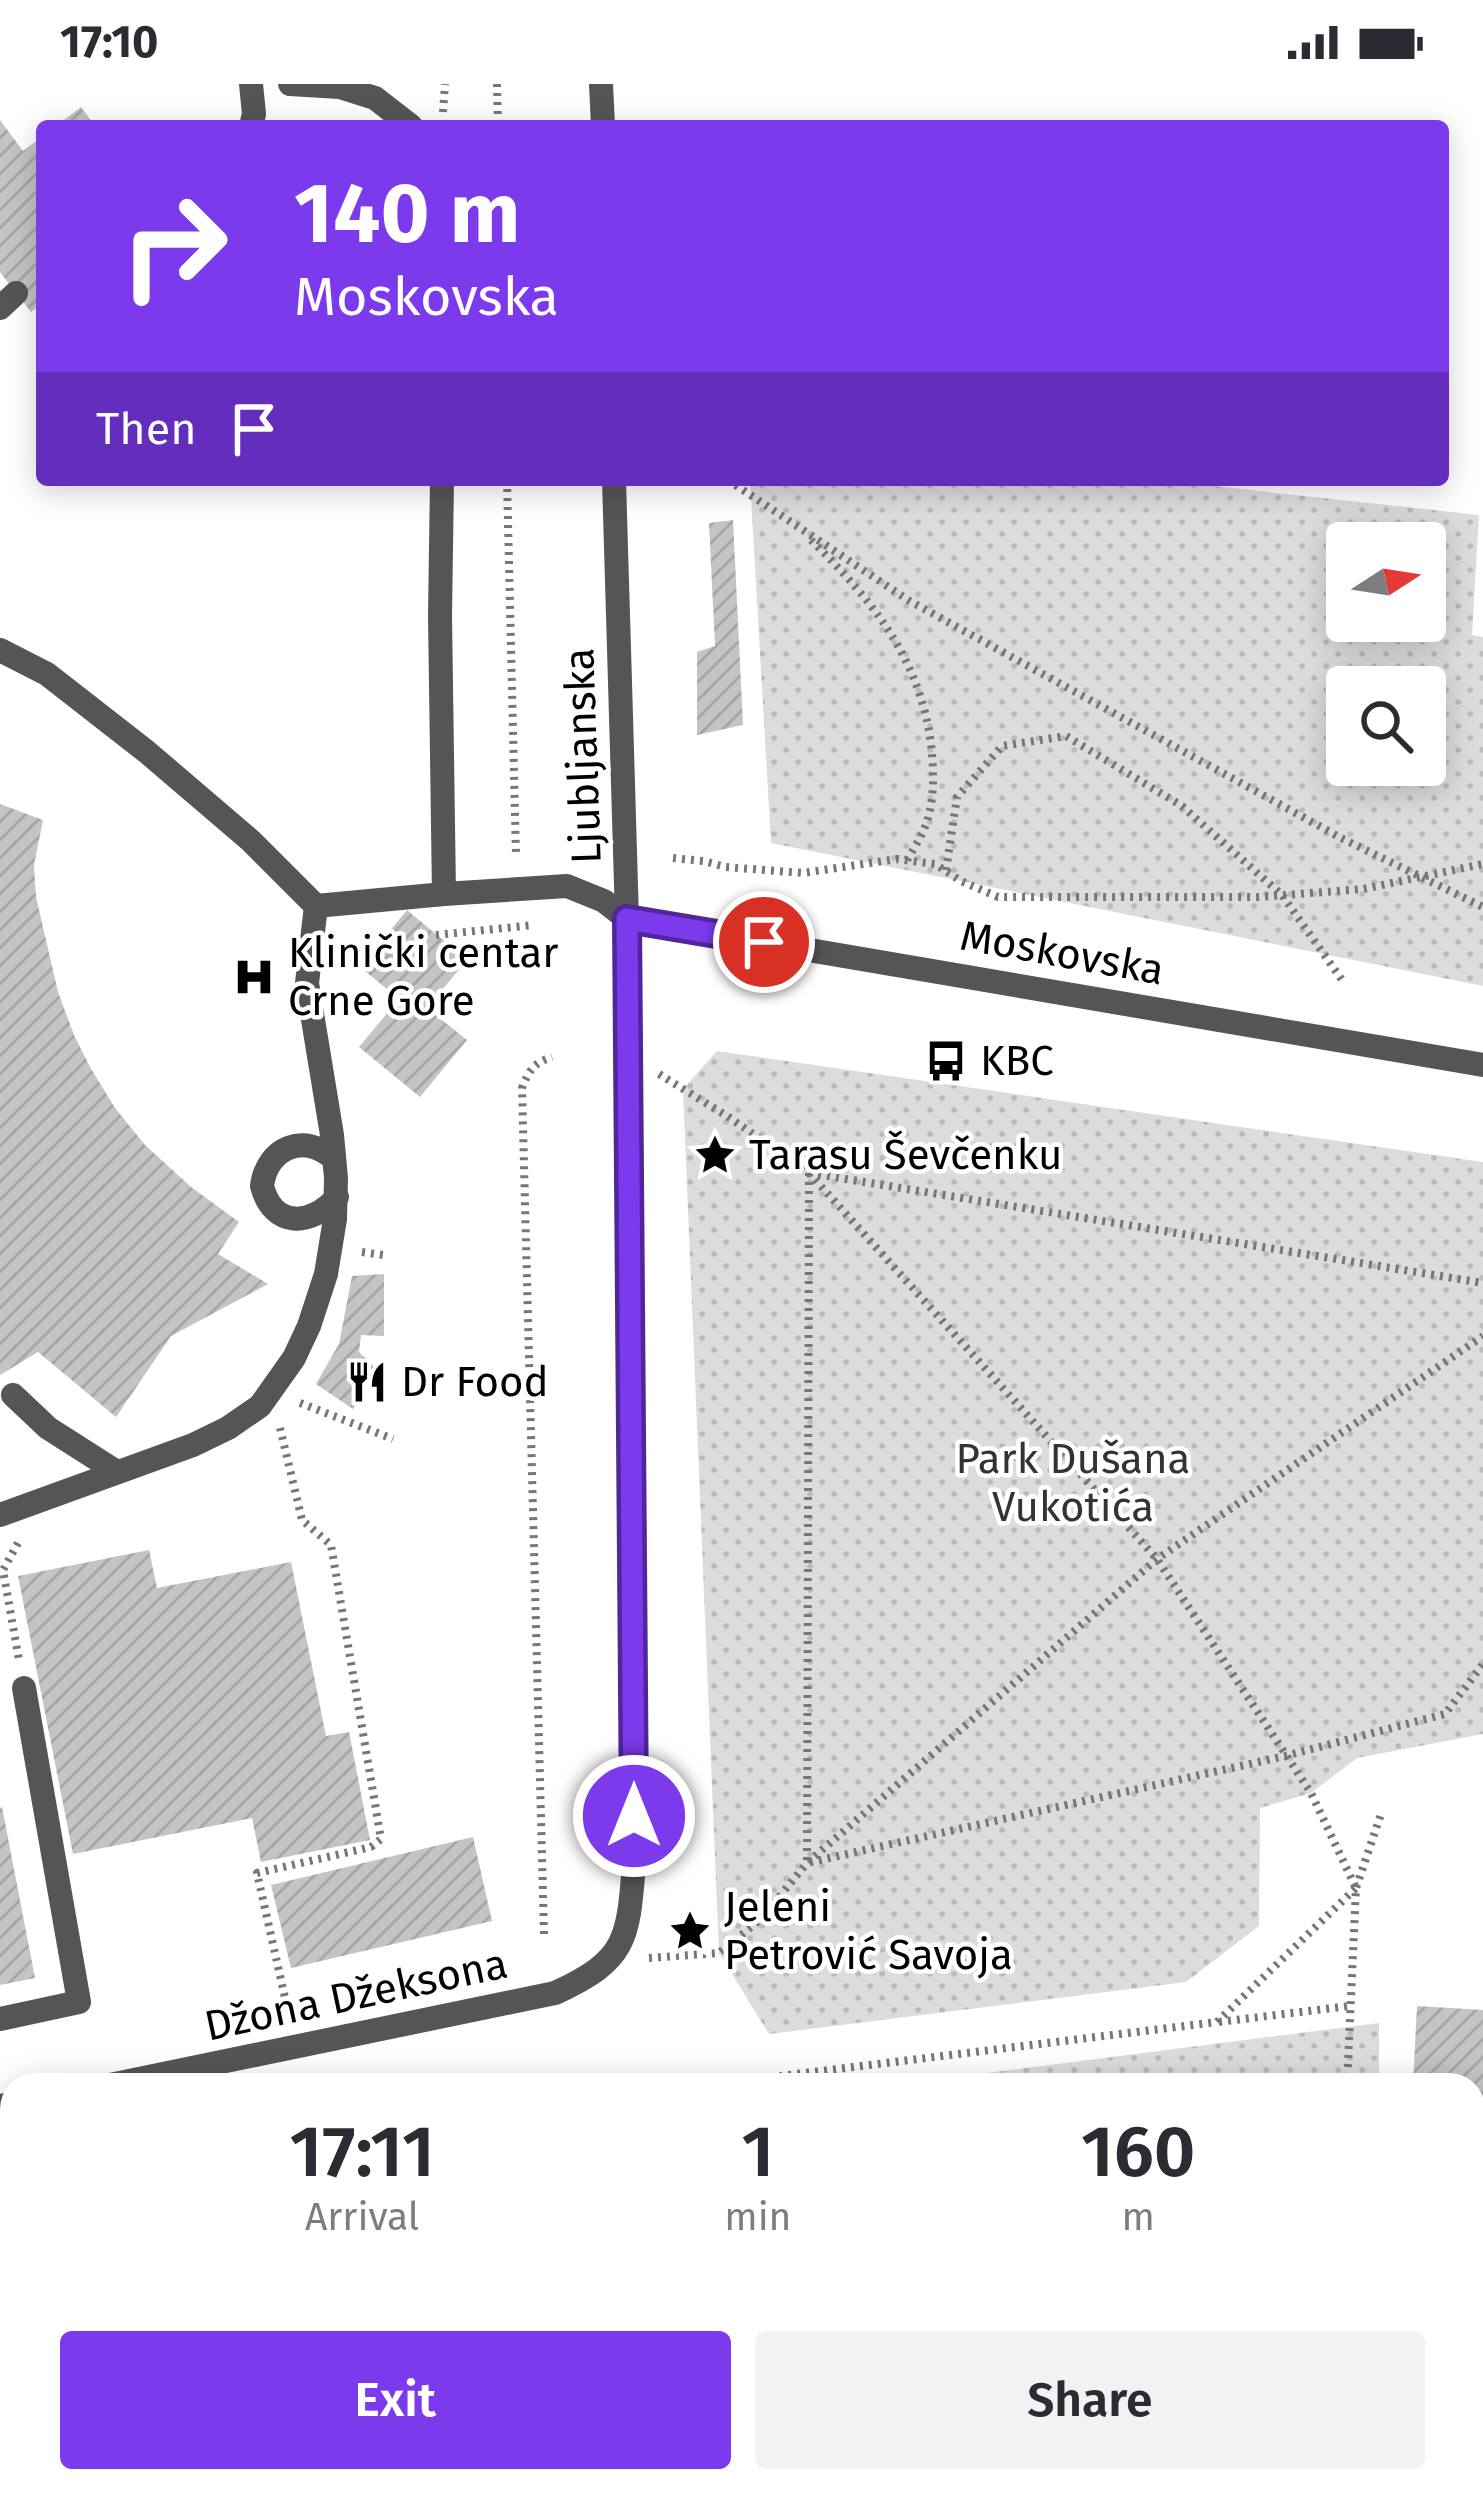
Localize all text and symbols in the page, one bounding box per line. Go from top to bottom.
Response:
text: 17:10 [60,15,158,69]
text: 140 m [294,163,520,264]
icon: right [96,168,252,324]
text: Moskovska [294,265,559,329]
icon: arrive [221,396,287,462]
text: Then [96,402,197,456]
north arrow [1326,522,1446,642]
map controls [1326,522,1446,786]
street label: Ljubljanska [554,647,612,865]
button: search [1326,666,1446,786]
pin [713,891,815,993]
icon: arrive [731,909,797,975]
street label: Moskovska [956,910,1168,996]
place label: Klinički centar Crne Gore [288,928,559,1026]
hospital icon: Klinički centar Crne Gore [231,954,277,1000]
place label: KBC [980,1036,1054,1086]
bus stop icon: KBC [923,1038,969,1084]
place label: Tarasu Ševčenku [749,1130,1062,1180]
place icon: Tarasu Ševčenku [692,1132,738,1178]
place label: Dr Food [401,1357,549,1407]
restaurant icon: Dr Food [344,1359,390,1405]
park label: Park Dušana Vukotića [956,1434,1190,1532]
position arrow [571,1753,697,1879]
place label: Jeleni Petrović Savoja [724,1882,1013,1980]
place icon: Jeleni Petrović Savoja [667,1908,713,1954]
street label: Džona Džeksona [200,1938,512,2052]
text: 17:11 [289,2109,435,2195]
text: 1 [741,2109,774,2195]
text: 160 [1081,2109,1196,2195]
text: Arrival [305,2194,419,2240]
text: min [724,2194,791,2240]
text: m [1122,2194,1155,2240]
button: Exit [60,2331,731,2469]
button: Share [755,2331,1425,2469]

